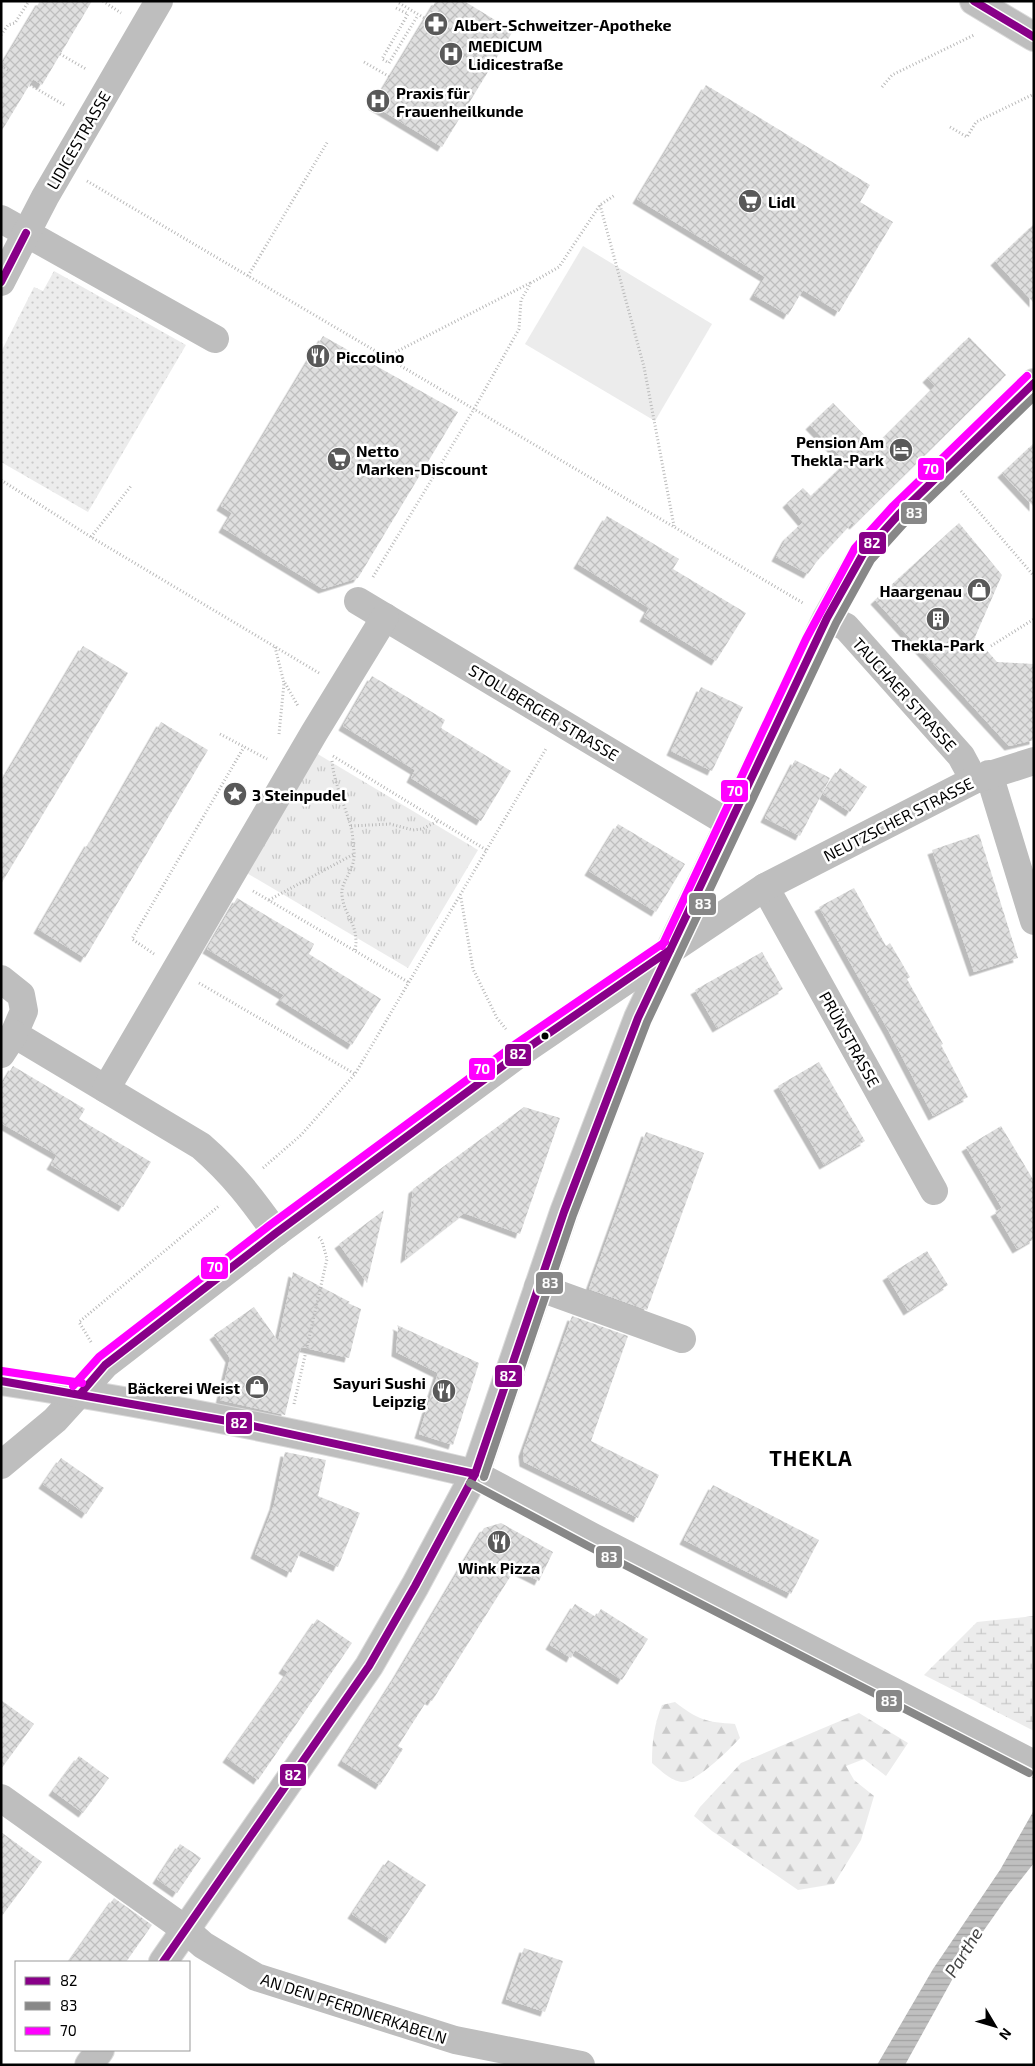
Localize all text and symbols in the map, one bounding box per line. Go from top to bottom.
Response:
pharmacy icon: Albert-Schweitzer-Apotheke [423,11,449,37]
place label: Albert-Schweitzer-Apotheke [454,15,672,34]
place label: MEDICUM Lidicestraße [468,36,563,73]
hospital icon: MEDICUM Lidicestraße [438,41,464,67]
place label: Praxis für Frauenheilkunde [396,83,524,120]
street label: LIDICESTRASSE [42,87,114,193]
hospital icon: Praxis für Frauenheilkunde [365,88,391,114]
supermarket icon: Lidl [737,188,763,214]
place label: Lidl [768,192,797,211]
restaurant icon: Piccolino [305,343,331,369]
place label: Piccolino [336,347,405,366]
place label: Pension Am Thekla-Park [791,432,884,469]
hotel icon: Pension Am Thekla-Park [888,437,914,463]
place label: Netto Marken-Discount [356,441,488,478]
supermarket icon: Netto Marken-Discount [326,446,352,472]
line badge: 70 [917,457,945,481]
text: 70 [923,460,939,477]
line badge: 83 [900,501,928,525]
text: 83 [906,504,922,521]
line badge: 82 [858,531,887,555]
text: 82 [864,534,880,551]
shop icon: Haargenau [966,577,992,603]
place label: Haargenau [879,581,962,600]
building icon: Thekla-Park [925,606,951,632]
street label: TAUCHAER STRASSE [849,633,961,755]
place label: Thekla-Park [892,635,985,654]
street label: STOLLBERGER STRASSE [466,660,622,764]
street label: NEUTZSCHER STRASSE [820,773,976,865]
line badge: 70 [720,779,749,803]
place icon: 3 Steinpudel [222,781,248,807]
text: 70 [727,782,743,799]
place label: 3 Steinpudel [252,785,347,804]
line badge: 83 [688,892,717,916]
text: 83 [695,895,711,912]
street label: PRÜNSTRASSE [816,988,884,1090]
unlabelled marker [540,1031,550,1041]
line badge: 82 [504,1043,532,1067]
text: 82 [510,1045,526,1062]
line badge: 70 [468,1057,496,1081]
text: 70 [474,1060,490,1077]
line badge: 70 [200,1256,229,1280]
text: 70 [207,1258,223,1275]
line badge: 83 [535,1271,564,1295]
text: 83 [542,1274,558,1291]
line badge: 82 [494,1364,523,1388]
text: 82 [500,1367,516,1384]
place label: Sayuri Sushi Leipzig [333,1373,427,1410]
shop icon: Bäckerei Weist [244,1374,270,1400]
place label: Bäckerei Weist [127,1378,240,1397]
restaurant icon: Sayuri Sushi Leipzig [431,1378,457,1404]
line badge: 82 [225,1411,253,1435]
text: 82 [231,1414,247,1431]
district label: THEKLA [769,1445,853,1470]
restaurant icon: Wink Pizza [486,1529,512,1555]
line badge: 83 [595,1545,623,1569]
text: 83 [601,1548,617,1565]
place label: Wink Pizza [458,1558,540,1577]
line badge: 83 [875,1689,903,1713]
text: 83 [881,1692,897,1709]
line badge: 82 [279,1763,307,1787]
text: 82 [285,1766,301,1783]
water label: Parthe [939,1923,987,1981]
legend [15,1961,190,2051]
street label: AN DEN PFERDNERKABELN [258,1969,450,2047]
text: 82 [60,1971,78,1989]
text: 83 [60,1996,77,2014]
north arrow [970,2001,1020,2051]
text: 70 [60,2021,77,2039]
text: N [996,2025,1015,2044]

